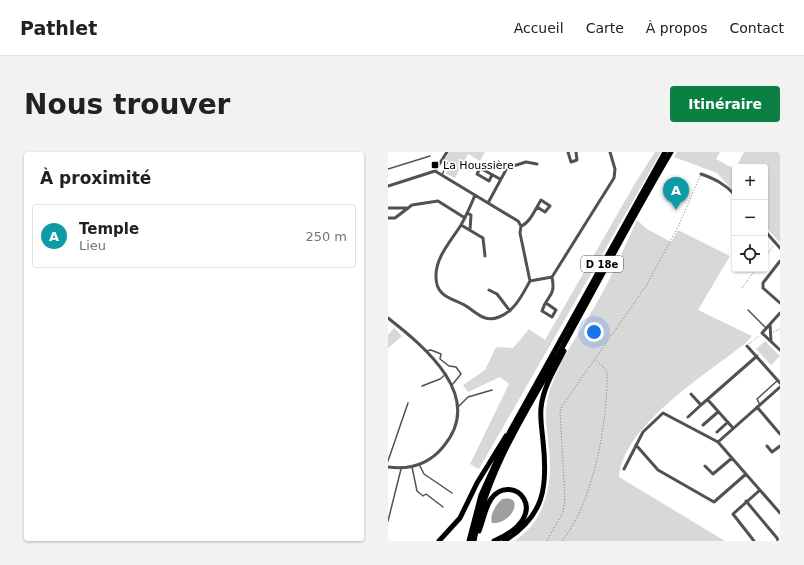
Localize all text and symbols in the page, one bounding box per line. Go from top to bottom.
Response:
text: Pathlet [20,17,97,39]
text: Accueil [514,20,564,36]
text: Carte [586,20,624,36]
text: À propos [646,20,708,36]
text: Contact [730,20,784,36]
button: Itinéraire [670,86,780,122]
text: Nous trouver [24,88,230,121]
place label: La Houssière [443,159,514,172]
marker: La Houssière [430,160,440,170]
map controls [732,164,768,272]
button: + [732,164,768,200]
text: À proximité [40,168,151,188]
pin: A [663,177,689,210]
button: − [732,200,768,236]
text: Temple [79,220,139,238]
text: A [49,229,59,244]
text: 250 m [305,229,347,244]
button: locate [732,236,768,272]
text: Lieu [79,238,106,253]
road number: D 18e [581,256,623,272]
your location [584,322,604,342]

